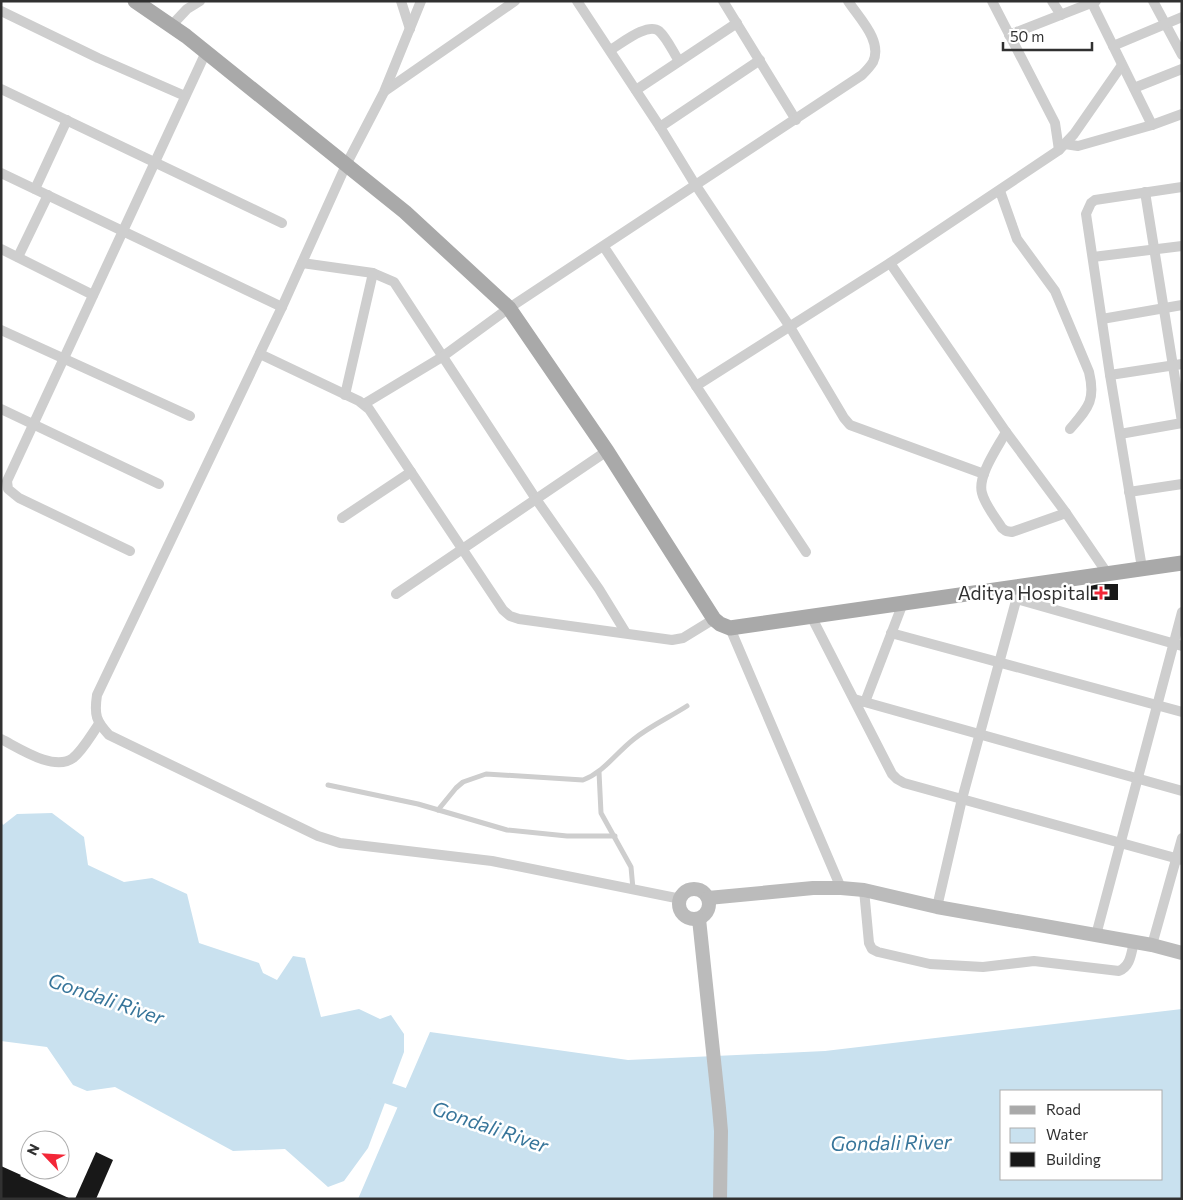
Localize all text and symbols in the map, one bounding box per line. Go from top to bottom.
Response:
scale bar [1003,20,1092,52]
text: 50 m [1010,27,1044,45]
place label: Aditya Hospital [958,581,1090,604]
marker: Aditya Hospital [1094,586,1108,600]
water label: Gondali River [45,967,169,1029]
legend [1000,1090,1163,1180]
water label: Gondali River [429,1095,553,1157]
text: Road [1046,1100,1081,1118]
text: Water [1046,1125,1088,1143]
water label: Gondali River [830,1129,953,1155]
north arrow [20,1130,70,1180]
text: N [23,1141,43,1158]
text: Building [1046,1150,1101,1168]

